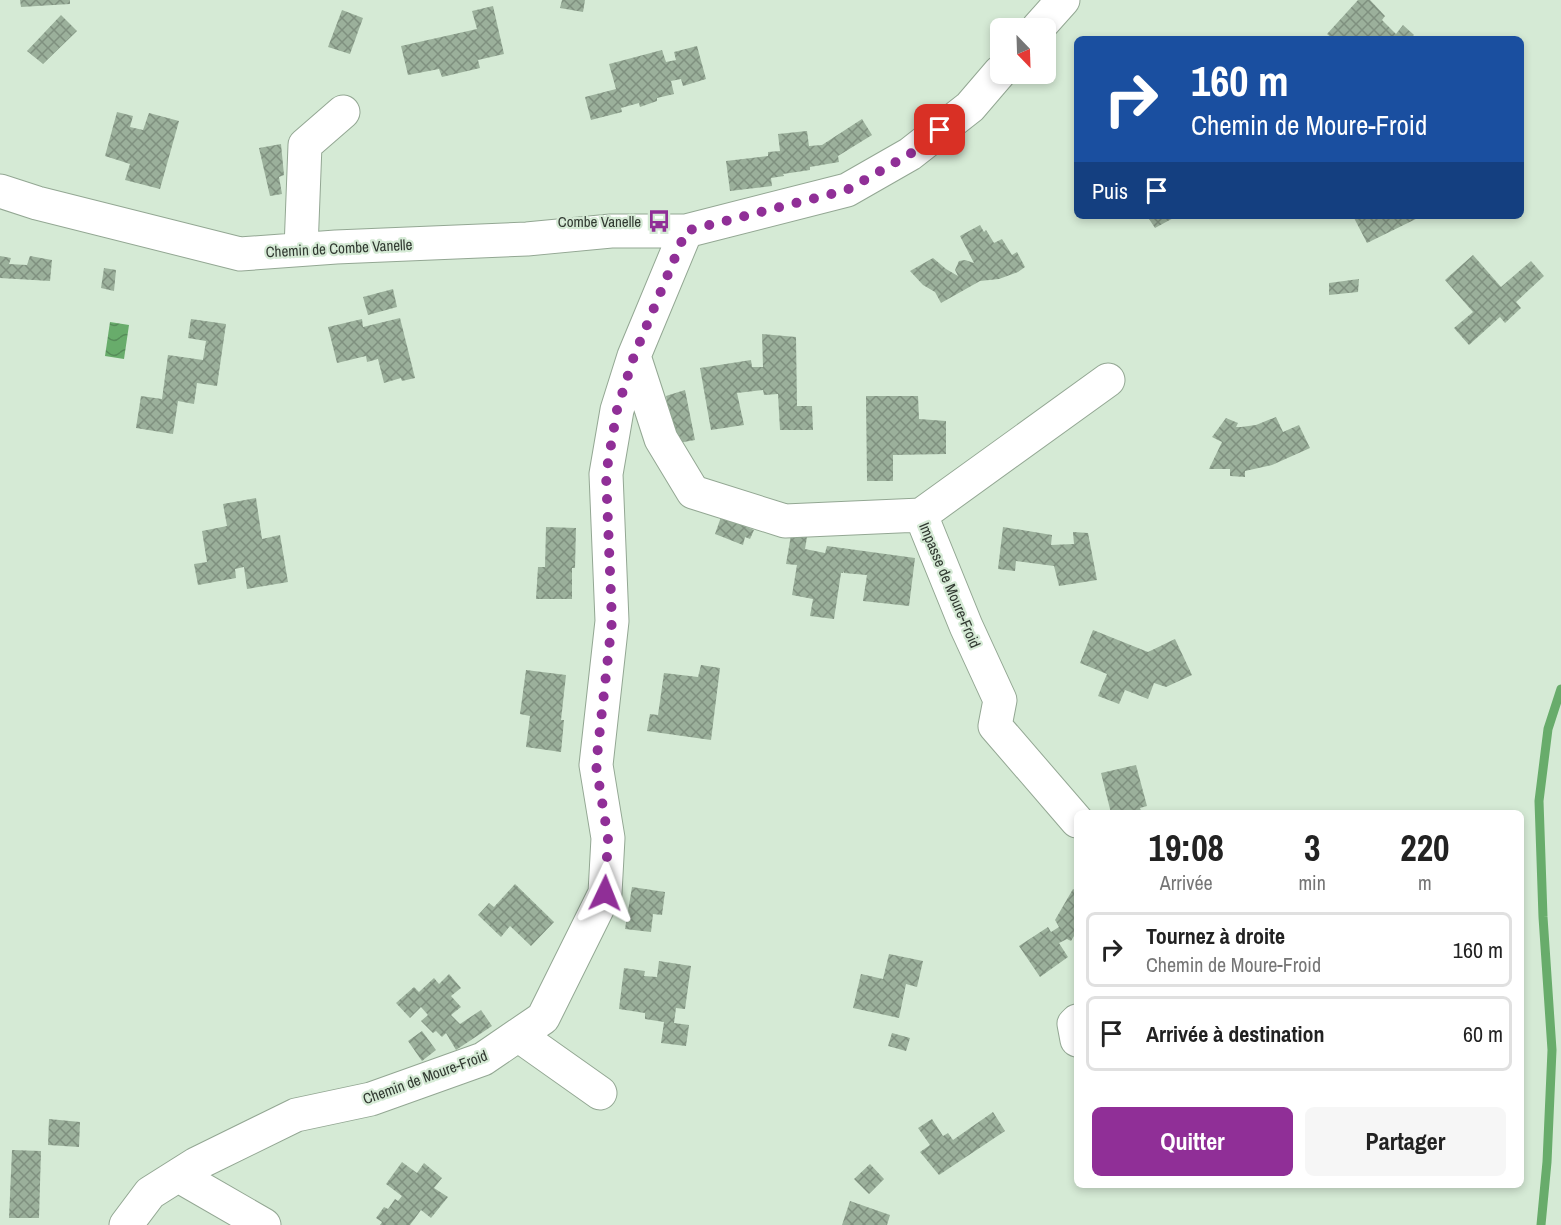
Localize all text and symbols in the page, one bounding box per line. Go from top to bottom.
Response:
north arrow [990,18,1056,84]
map controls [990,18,1056,84]
text: 160 m [1191,53,1289,109]
icon: right [1092,60,1170,138]
pin [914,104,965,155]
text: Chemin de Moure-Froid [1191,107,1427,143]
icon: arrive [923,113,956,146]
icon: arrive [1140,174,1173,207]
text: Puis [1092,176,1128,206]
bus stop icon: Combe Vanelle [646,208,672,234]
place label: Combe Vanelle [558,211,641,232]
street label: Chemin de Combe Vanelle [265,234,413,262]
street label: Impasse de Moure-Froid [914,519,986,651]
text: 19:08 [1148,824,1224,872]
text: 3 [1304,824,1320,872]
text: 220 [1400,824,1450,872]
position arrow [573,861,637,925]
text: Arrivée [1160,869,1213,896]
text: min [1298,869,1326,896]
text: m [1418,869,1432,896]
text: Tournez à droite [1146,921,1285,951]
icon: right [1095,933,1128,966]
text: 160 m [1453,935,1503,965]
text: Chemin de Moure-Froid [1146,951,1321,978]
icon: arrive [1095,1017,1128,1050]
text: Arrivée à destination [1146,1019,1324,1049]
text: 60 m [1463,1019,1503,1049]
street label: Chemin de Moure-Froid [360,1045,490,1109]
button: Quitter [1092,1107,1293,1176]
button: Partager [1305,1107,1506,1176]

